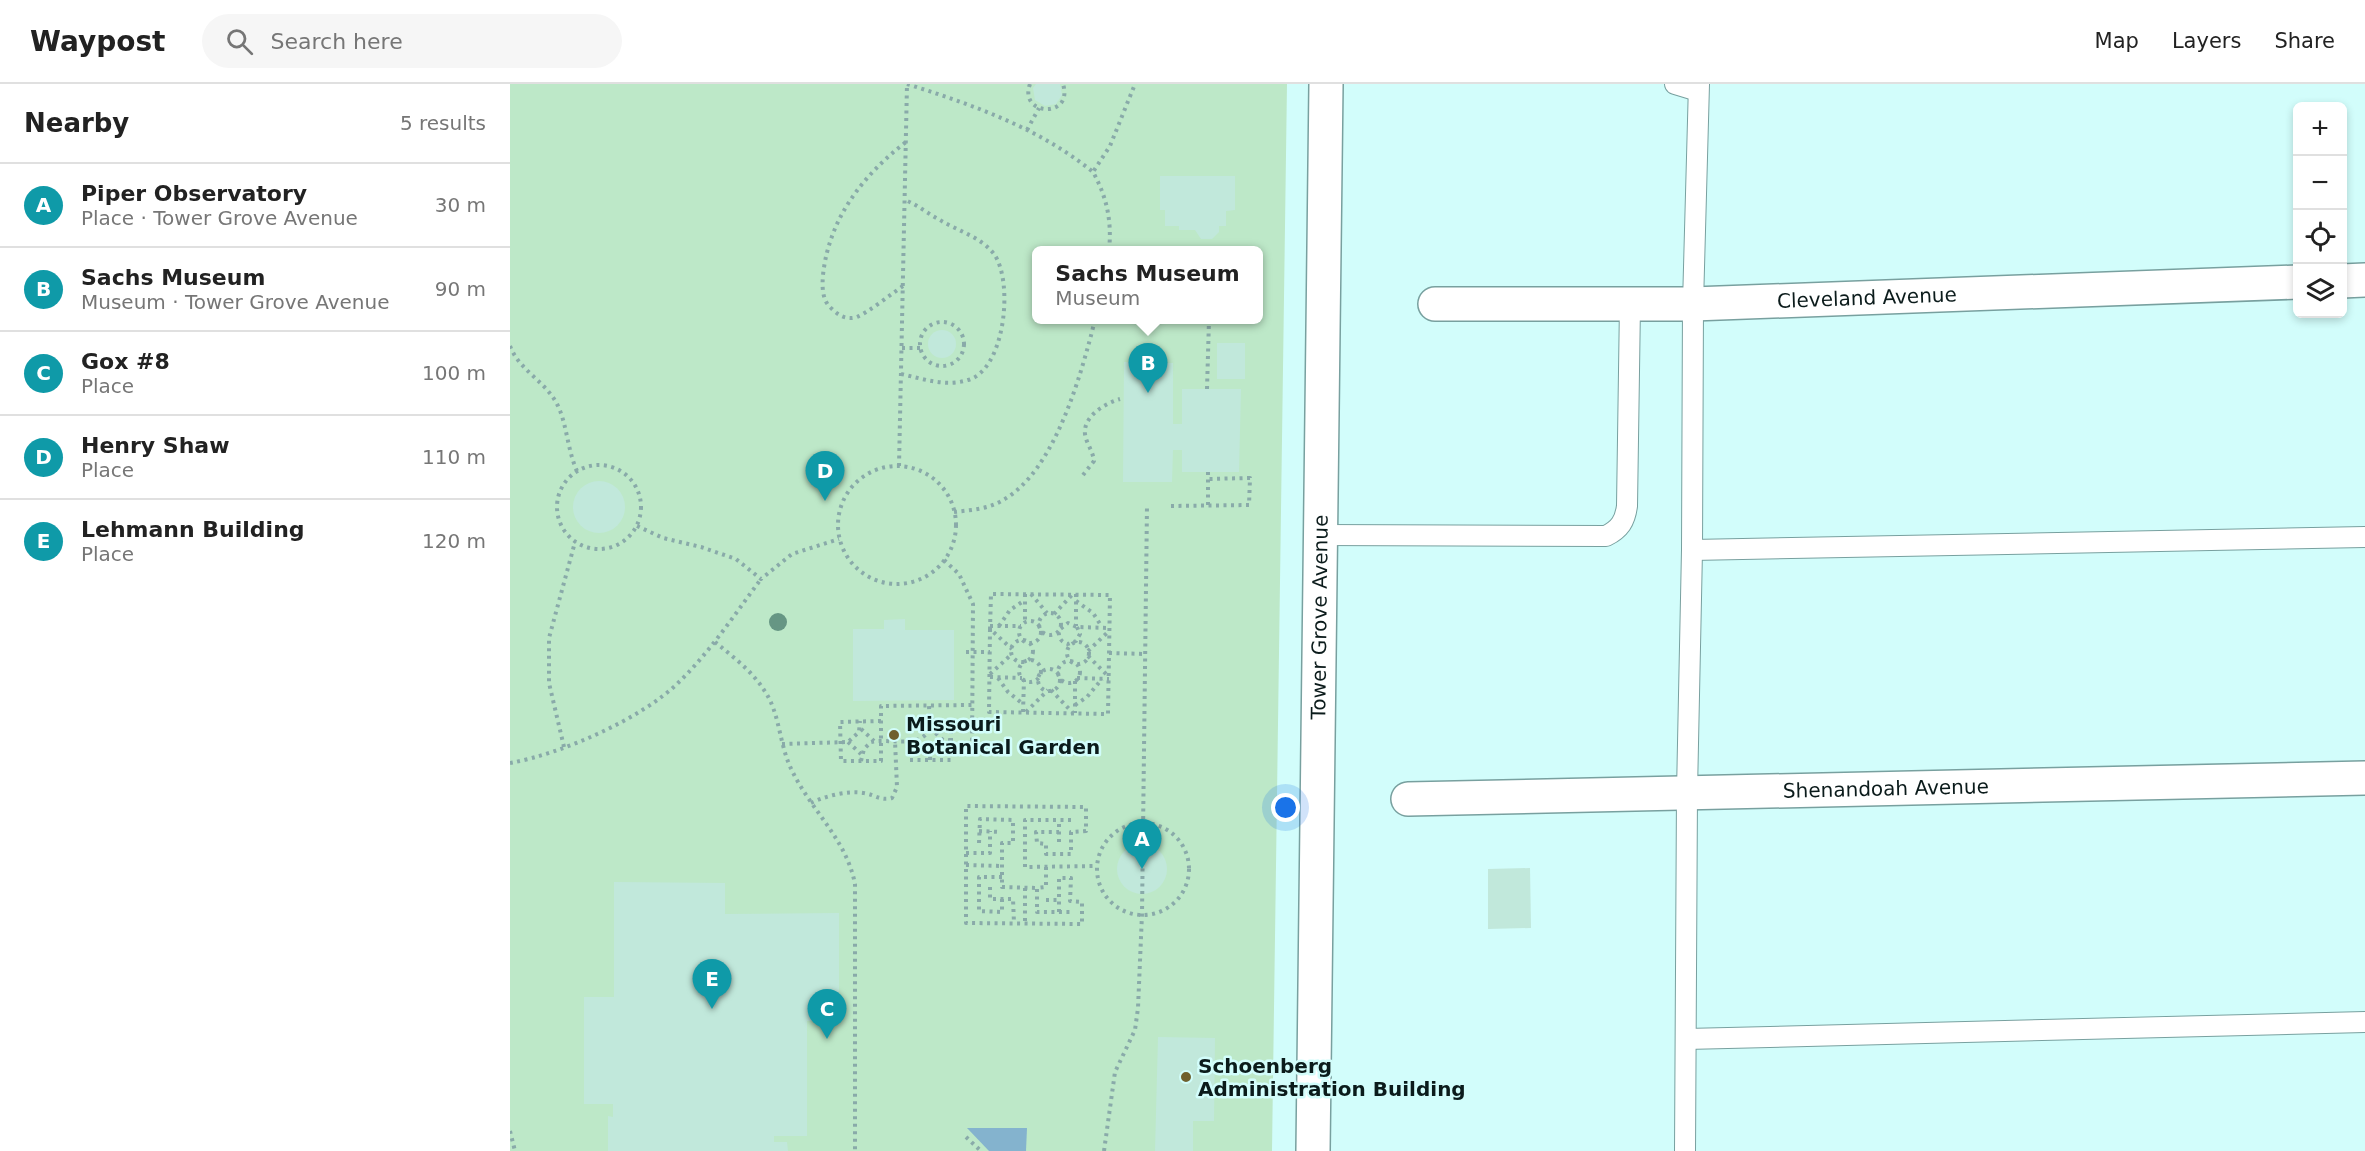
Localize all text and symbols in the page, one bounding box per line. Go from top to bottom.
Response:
search box [202,14,622,68]
text: Waypost [30,25,166,58]
icon: search [223,25,256,58]
text: Search here [271,29,403,54]
text: Map [2095,29,2139,53]
text: Layers [2172,29,2241,53]
text: Share [2274,29,2335,53]
map controls [2293,102,2347,318]
button: + [2293,102,2347,156]
text: Nearby [24,108,129,138]
text: 5 results [400,111,486,135]
button: − [2293,156,2347,210]
text: Piper Observatory [81,181,307,206]
text: A [36,193,51,217]
text: 30 m [435,193,486,217]
text: Place · Tower Grove Avenue [81,206,358,230]
button: locate [2293,210,2347,264]
popup [1032,246,1263,324]
text: Sachs Museum [1055,261,1240,286]
button: layers [2293,264,2347,318]
text: Sachs Museum [81,265,265,290]
text: B [36,277,51,301]
text: 90 m [435,277,486,301]
street label: Cleveland Avenue [1777,282,1957,313]
text: Museum [1055,286,1140,310]
text: Museum · Tower Grove Avenue [81,290,390,314]
pin: B [1128,344,1168,393]
text: Gox #8 [81,349,170,374]
text: C [36,361,51,385]
text: 100 m [422,361,486,385]
text: Place [81,374,134,398]
text: Henry Shaw [81,433,230,458]
text: D [35,445,52,469]
text: 110 m [422,445,486,469]
pin: D [806,452,844,501]
text: Place [81,458,134,482]
street label: Tower Grove Avenue [1306,515,1333,721]
text: Lehmann Building [81,517,305,542]
text: E [37,529,50,553]
text: 120 m [422,529,486,553]
text: Place [81,542,134,566]
place label: Missouri Botanical Garden [906,712,1100,759]
marker: Missouri Botanical Garden [887,728,901,742]
street label: Shenandoah Avenue [1783,774,1989,803]
your location [1271,793,1300,822]
pin: A [1122,820,1162,869]
pin: E [692,960,732,1009]
pin: C [808,990,846,1039]
place label: Schoenberg Administration Building [1198,1054,1466,1101]
marker: Schoenberg Administration Building [1179,1070,1193,1084]

